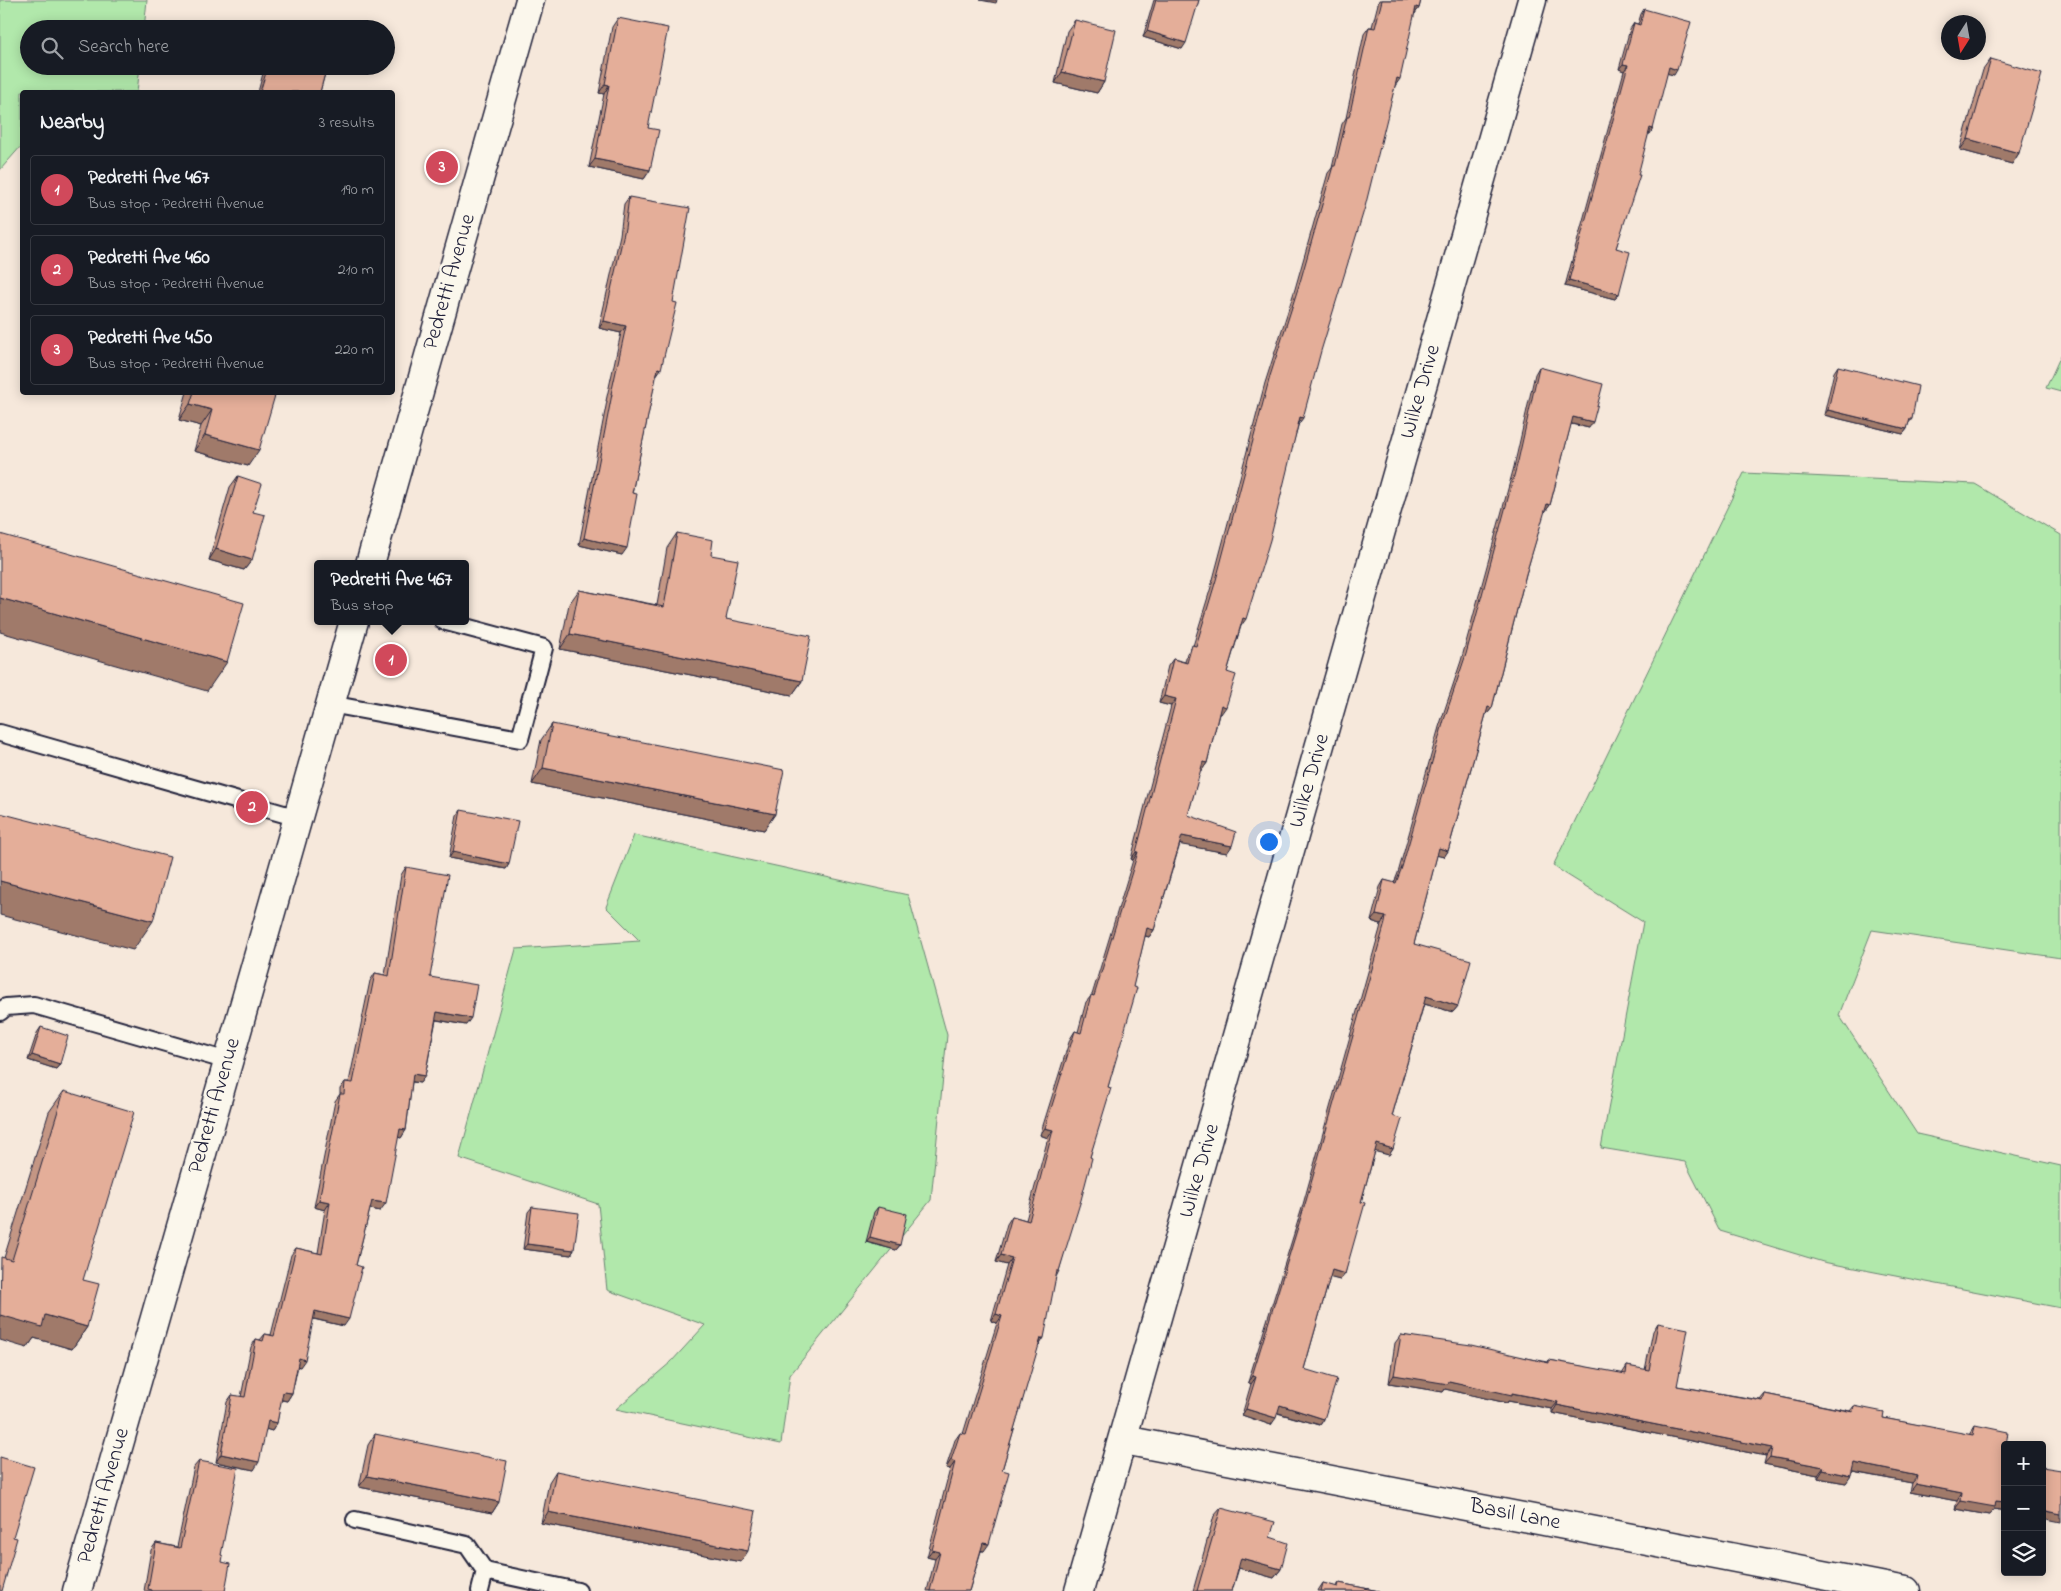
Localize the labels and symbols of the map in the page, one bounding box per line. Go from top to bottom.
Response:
north arrow [1941,15,1986,60]
pin: 3 [426,148,458,186]
street label: Pedretti Avenue [415,210,485,354]
street label: Wilke Drive [1392,341,1450,443]
pin: 1 [375,641,407,679]
street label: Wilke Drive [1281,730,1339,832]
pin: 2 [236,788,268,826]
your location [1256,829,1282,855]
street label: Pedretti Avenue [180,1034,250,1178]
street label: Wilke Drive [1171,1120,1229,1222]
street label: Pedretti Avenue [69,1424,139,1568]
street label: Basil Lane [1466,1490,1563,1539]

